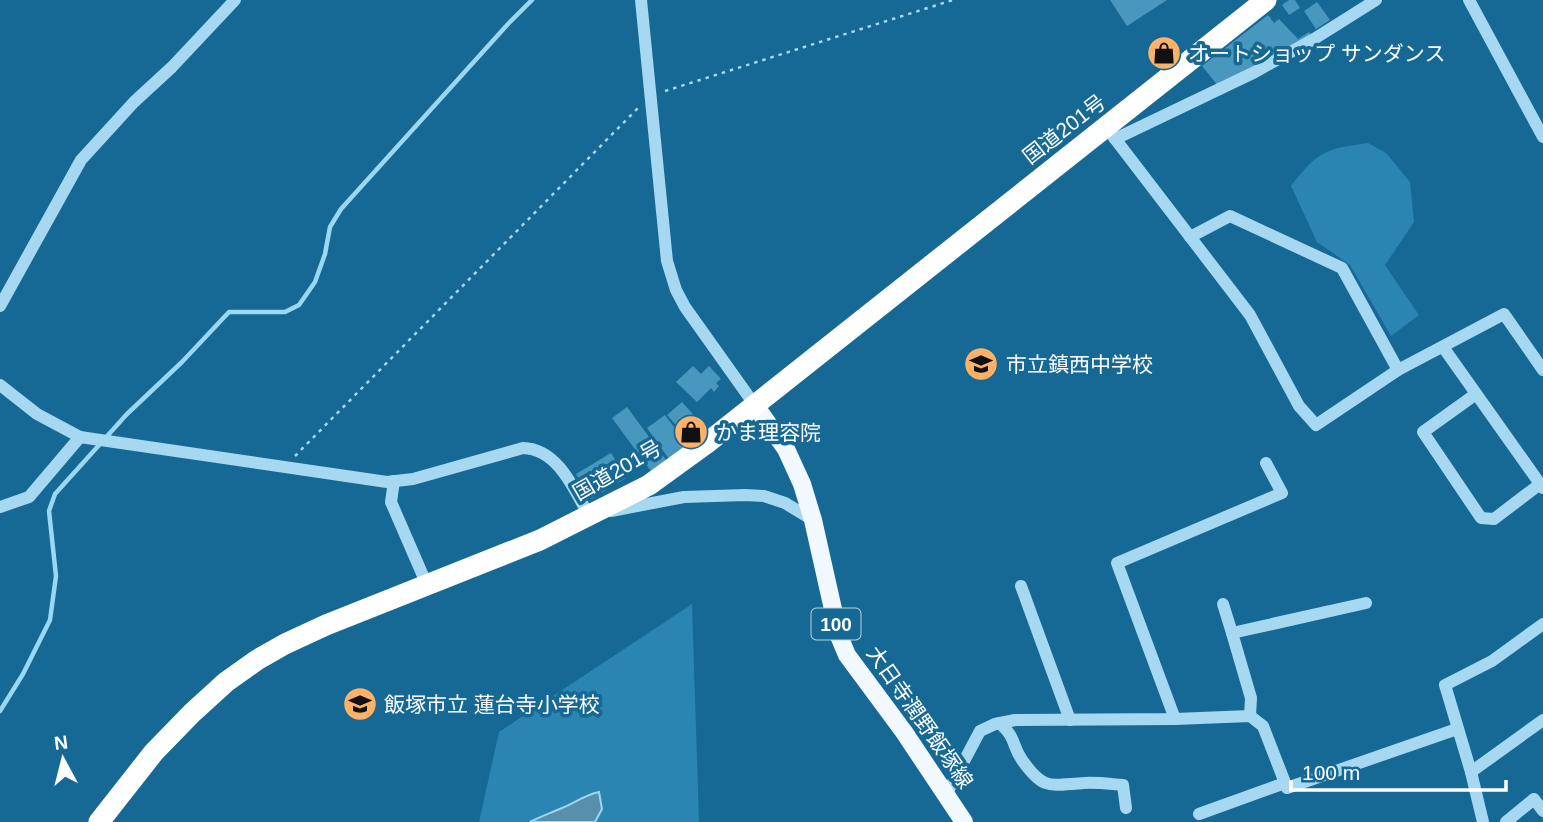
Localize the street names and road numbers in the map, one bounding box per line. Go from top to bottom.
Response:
street label: 国道201号 [1018,90,1110,168]
street label: 国道201号 [569,436,665,504]
road number: 100 [812,608,860,639]
street label: 大日寺潤野飯塚線 [862,642,978,792]

